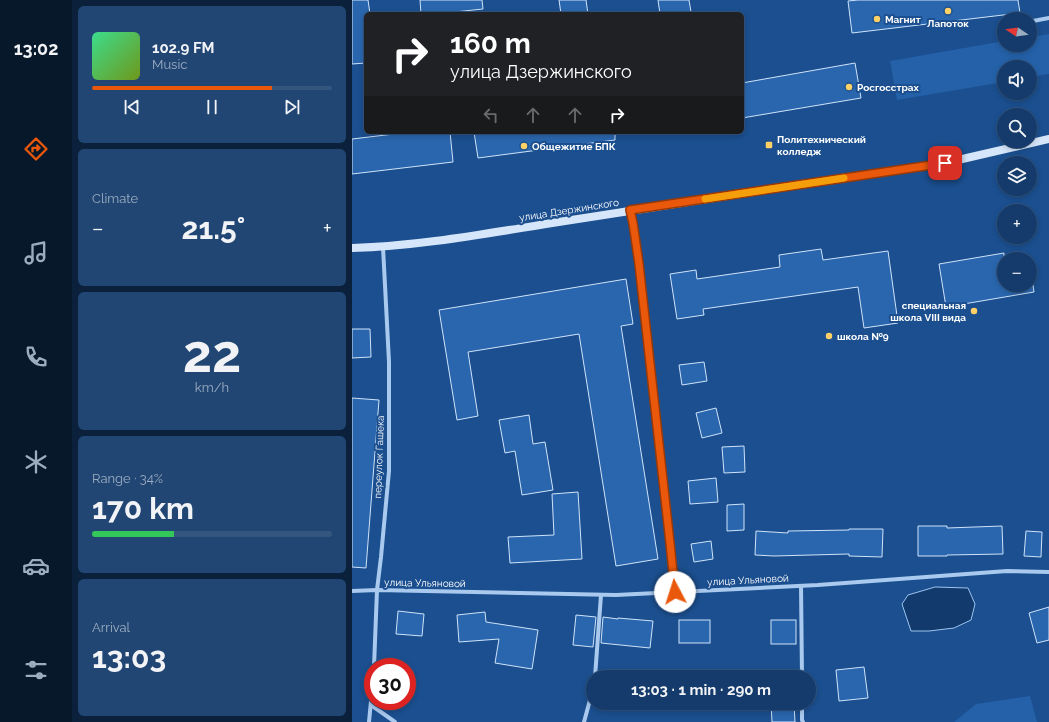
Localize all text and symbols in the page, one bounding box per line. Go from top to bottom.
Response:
marker: Лапоток [943,6,953,16]
north arrow [997,12,1037,52]
map controls [997,12,1037,292]
marker: Магнит [872,14,882,24]
place label: Магнит [885,14,921,25]
place label: Лапоток [927,18,969,29]
text: 160 m [450,27,531,60]
icon: right [384,28,436,80]
text: 13:02 [14,38,58,59]
text: 102.9 FM [152,39,214,57]
text: Music [152,57,187,72]
button: sound [997,60,1037,100]
text: улица Дзержинского [450,61,632,82]
marker: Росгосстрах [844,82,854,92]
place label: Росгосстрах [857,82,920,93]
icon: previous [121,96,143,118]
icon: pause [201,96,223,118]
icon: next [281,96,303,118]
icon: left [480,104,502,126]
icon: ahead [522,104,544,126]
icon: ahead [564,104,586,126]
icon: right [606,104,628,126]
button: search [997,108,1037,148]
place label: Политехнический колледж [777,134,866,157]
icon: directions [22,135,50,163]
marker: Политехнический колледж [764,140,774,150]
marker: Общежитие БПК [519,141,529,151]
place label: Общежитие БПК [532,141,616,152]
pin [928,146,962,180]
icon: arrive [934,152,956,174]
button: layers [997,156,1037,196]
text: Climate [92,191,138,206]
street label: улица Дзержинского [518,197,620,223]
button: + [997,204,1037,244]
text: 21.5° [182,211,245,246]
text: − [92,215,104,241]
text: + [323,215,332,241]
icon: music [22,239,50,267]
button: − [997,252,1037,292]
place label: специальная школа VIII вида [890,300,966,323]
marker: специальная школа VIII вида [969,306,979,316]
text: 22 [183,323,241,384]
marker: школа №9 [824,331,834,341]
place label: школа №9 [837,331,889,342]
icon: phone [22,343,50,371]
text: km/h [195,380,229,395]
street label: переулок Гашека [372,415,386,499]
icon: climate [22,448,50,476]
text: Range · 34% [92,471,163,486]
text: 170 km [92,491,194,526]
icon: car [22,552,50,580]
position arrow [654,571,696,613]
street label: улица Ульяновой [707,572,789,588]
street label: улица Ульяновой [384,577,466,589]
text: Arrival [92,620,130,635]
text: 13:03 [92,640,166,675]
icon: filters [22,656,50,684]
speed limit sign: 30 [364,658,416,710]
text: 13:03 · 1 min · 290 m [631,681,771,699]

